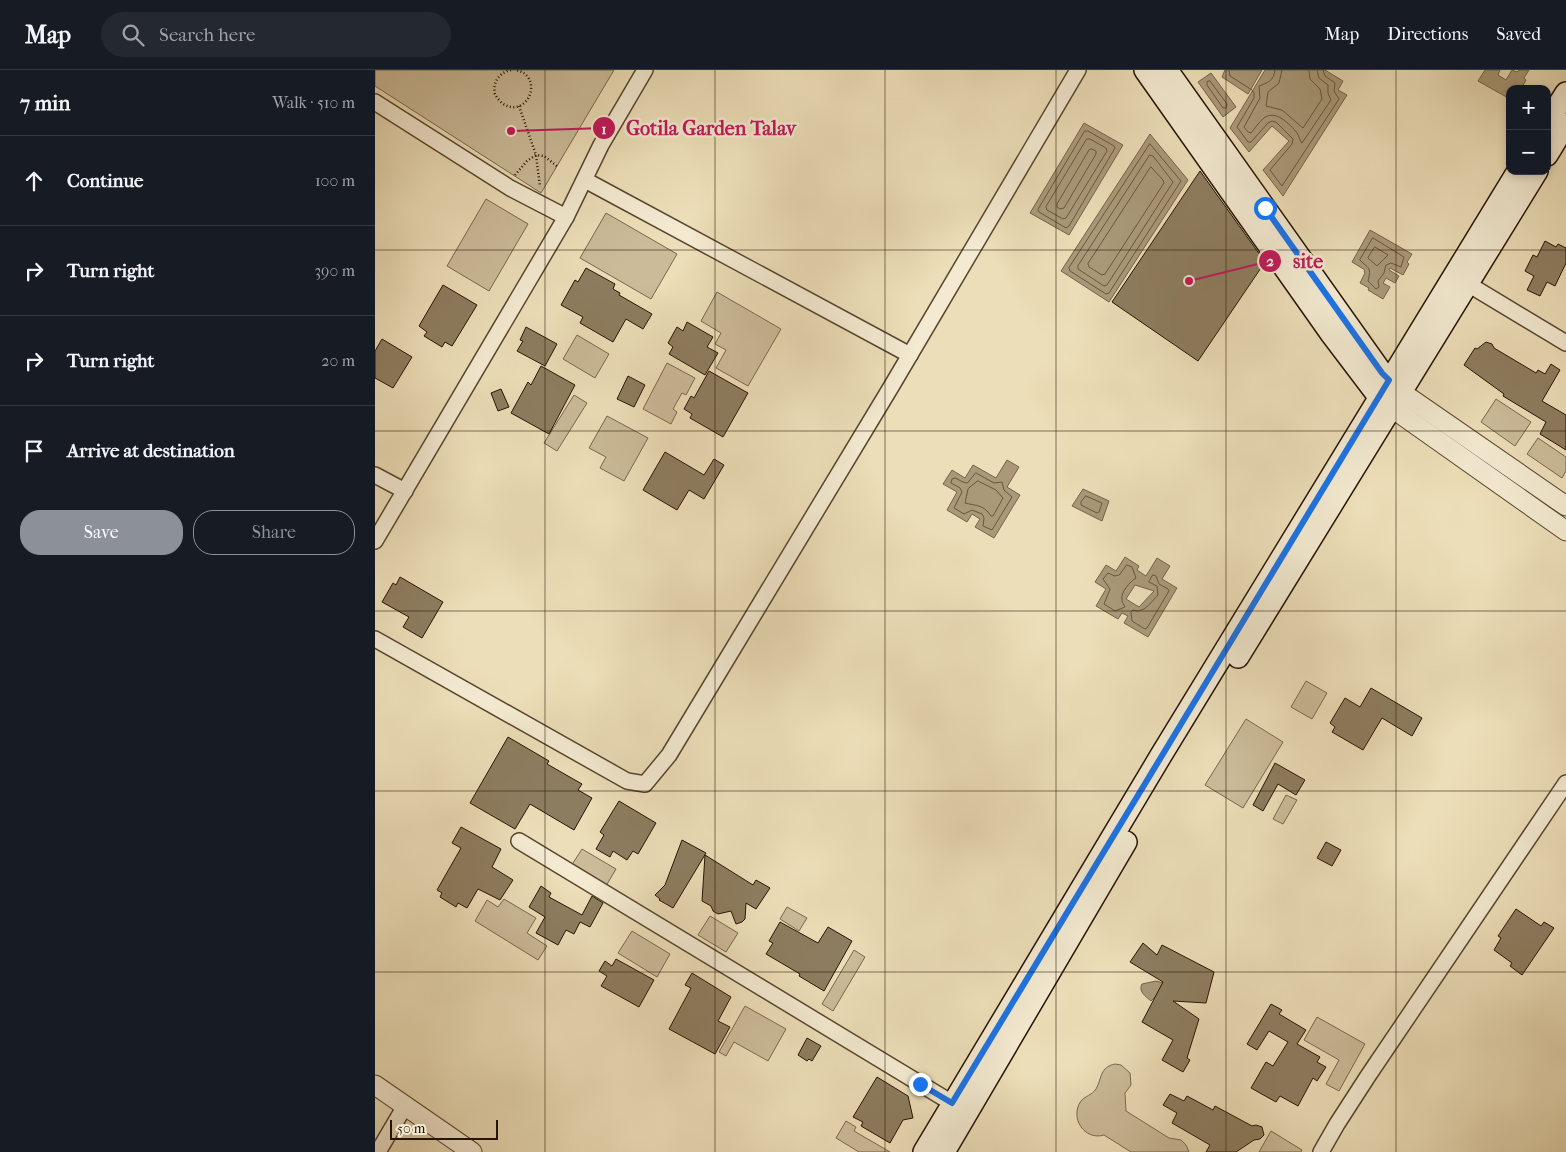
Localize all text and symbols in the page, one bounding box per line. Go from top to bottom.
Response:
search box [101,12,451,57]
text: Map [25,21,71,49]
icon: search [119,21,147,49]
text: Search here [159,24,255,46]
text: Map [1325,24,1359,45]
text: Directions [1387,24,1468,45]
text: Saved [1496,24,1541,45]
map controls [1506,85,1551,175]
button: + [1506,85,1551,130]
text: 7 min [20,91,71,115]
text: Walk · 510 m [272,93,355,112]
callout: Gotila Garden Talav [591,111,806,146]
text: Gotila Garden Talav [626,117,797,140]
text: 1 [601,120,607,138]
button: − [1506,130,1551,175]
icon: ahead [20,167,48,195]
text: Continue [67,170,143,192]
text: 100 m [315,171,355,190]
route start [1254,197,1277,220]
callout: site [1258,243,1333,278]
text: site [1293,250,1323,273]
text: 2 [1266,252,1274,270]
icon: right [20,257,48,285]
text: Turn right [67,260,154,282]
text: 390 m [314,261,355,280]
icon: right [20,347,48,375]
text: Turn right [67,350,154,372]
text: 20 m [321,351,355,370]
icon: arrive [20,437,48,465]
text: Arrive at destination [67,440,235,462]
button: Save [20,510,183,555]
button: Share [193,510,355,555]
route end [909,1073,932,1096]
scale bar [390,1117,497,1140]
text: 50 m [397,1120,425,1137]

